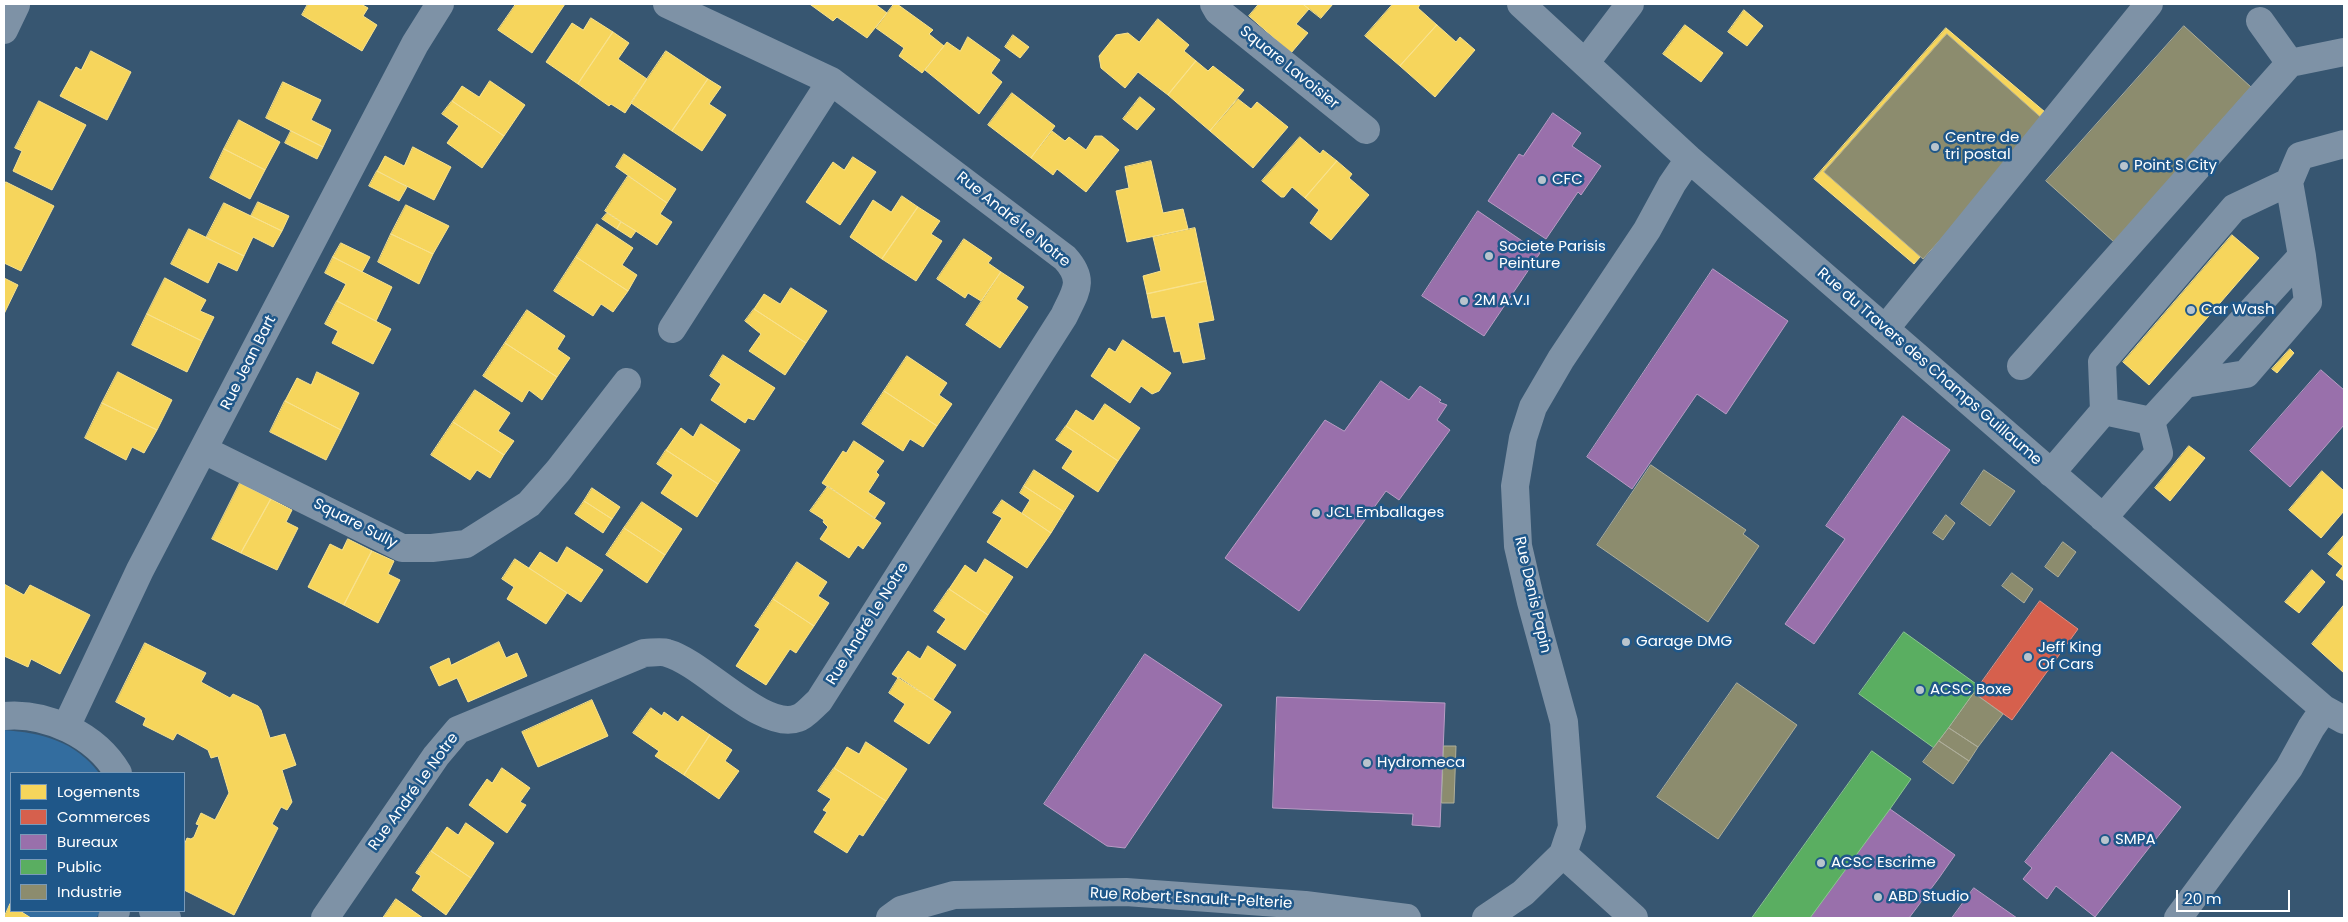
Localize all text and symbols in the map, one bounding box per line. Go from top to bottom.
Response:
street label: Square Lavoisier [1236,23,1342,113]
place label: Centre de tri postal [1945,129,2019,164]
marker: Centre de tri postal [1929,141,1941,153]
place label: Point S City [2134,157,2217,175]
marker: Point S City [2118,160,2130,172]
street label: Rue André Le Notre [953,169,1073,271]
place label: CFC [1552,171,1583,189]
marker: CFC [1536,174,1548,186]
place label: Societe Parisis Peinture [1499,238,1606,273]
marker: Societe Parisis Peinture [1483,250,1495,262]
street label: Rue du Travers des Champs Guillaume [1813,265,2045,469]
place label: 2M A.V.I [1474,292,1530,310]
marker: 2M A.V.I [1458,295,1470,307]
place label: Car Wash [2201,301,2275,319]
marker: Car Wash [2185,304,2197,316]
street label: Rue Jean Bart [218,313,280,413]
street label: Square Sully [310,495,400,553]
place label: JCL Emballages [1326,504,1444,522]
marker: JCL Emballages [1310,507,1322,519]
street label: Rue Denis Papin [1510,535,1554,655]
street label: Rue André Le Notre [823,559,913,689]
place label: Garage DMG [1636,633,1732,651]
marker: Garage DMG [1620,636,1632,648]
place label: Jeff King Of Cars [2038,639,2102,674]
marker: Jeff King Of Cars [2022,651,2034,663]
place label: ACSC Boxe [1930,681,2011,699]
marker: ACSC Boxe [1914,684,1926,696]
street label: Rue André Le Notre [365,730,463,854]
place label: Hydromeca [1377,754,1465,772]
marker: Hydromeca [1361,757,1373,769]
legend [10,772,185,912]
text: Logements [57,781,140,802]
text: Commerces [57,806,150,827]
text: Bureaux [57,831,118,852]
place label: SMPA [2115,831,2156,849]
marker: SMPA [2099,834,2111,846]
place label: ACSC Escrime [1831,854,1936,872]
text: Public [57,856,102,877]
marker: ACSC Escrime [1815,857,1827,869]
scale bar [2178,880,2292,912]
text: Industrie [57,881,122,902]
street label: Rue Robert Esnault-Pelterie [1089,885,1293,913]
place label: ABD Studio [1888,888,1969,906]
text: 20 m [2184,888,2222,909]
marker: ABD Studio [1872,891,1884,903]

